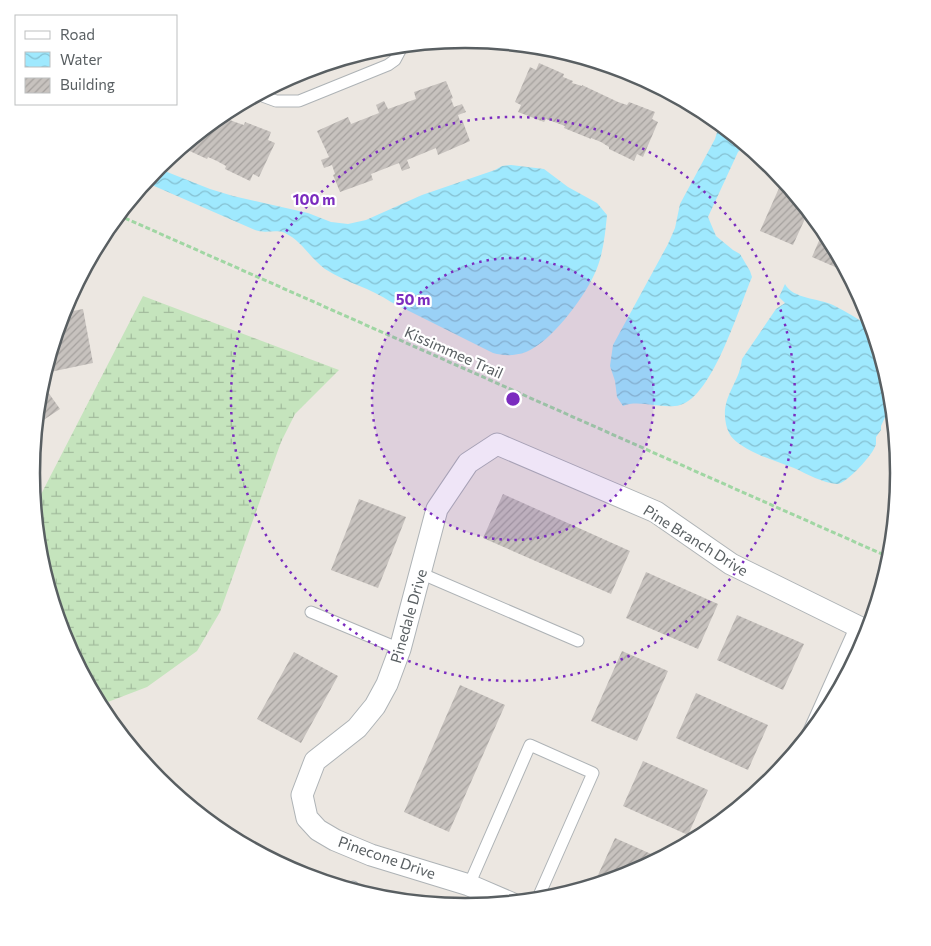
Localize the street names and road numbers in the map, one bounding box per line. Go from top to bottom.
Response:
street label: Kissimmee Trail [402,322,506,382]
street label: Pine Branch Drive [640,501,752,579]
street label: Pinedale Drive [386,567,430,665]
street label: Pinecone Drive [336,832,438,882]

